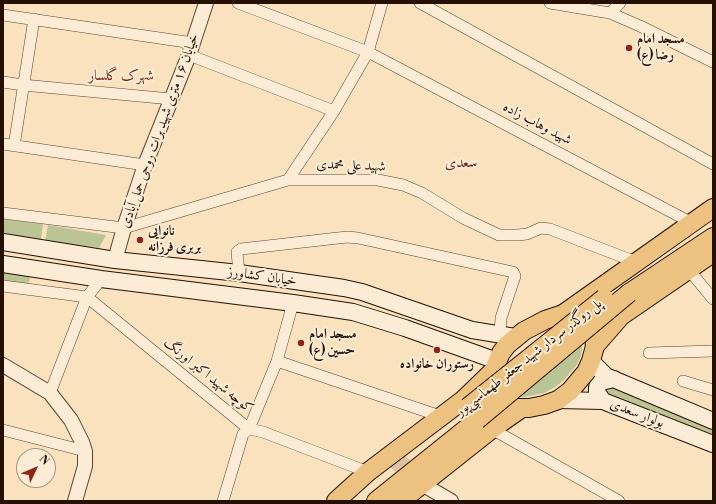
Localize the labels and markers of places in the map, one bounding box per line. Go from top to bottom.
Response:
place label: مسجد امام رضا (ع) [637,32,685,64]
marker: مسجد امام رضا (ع) [624,43,634,53]
place label: نانوایی بربری فرزانه [148,224,201,256]
marker: نانوایی بربری فرزانه [135,235,145,245]
place label: مسجد امام حسین (ع) [309,327,357,360]
marker: مسجد امام حسین (ع) [296,338,306,348]
marker: رستوران خانواده [432,345,442,355]
place label: رستوران خانواده [400,357,474,373]

